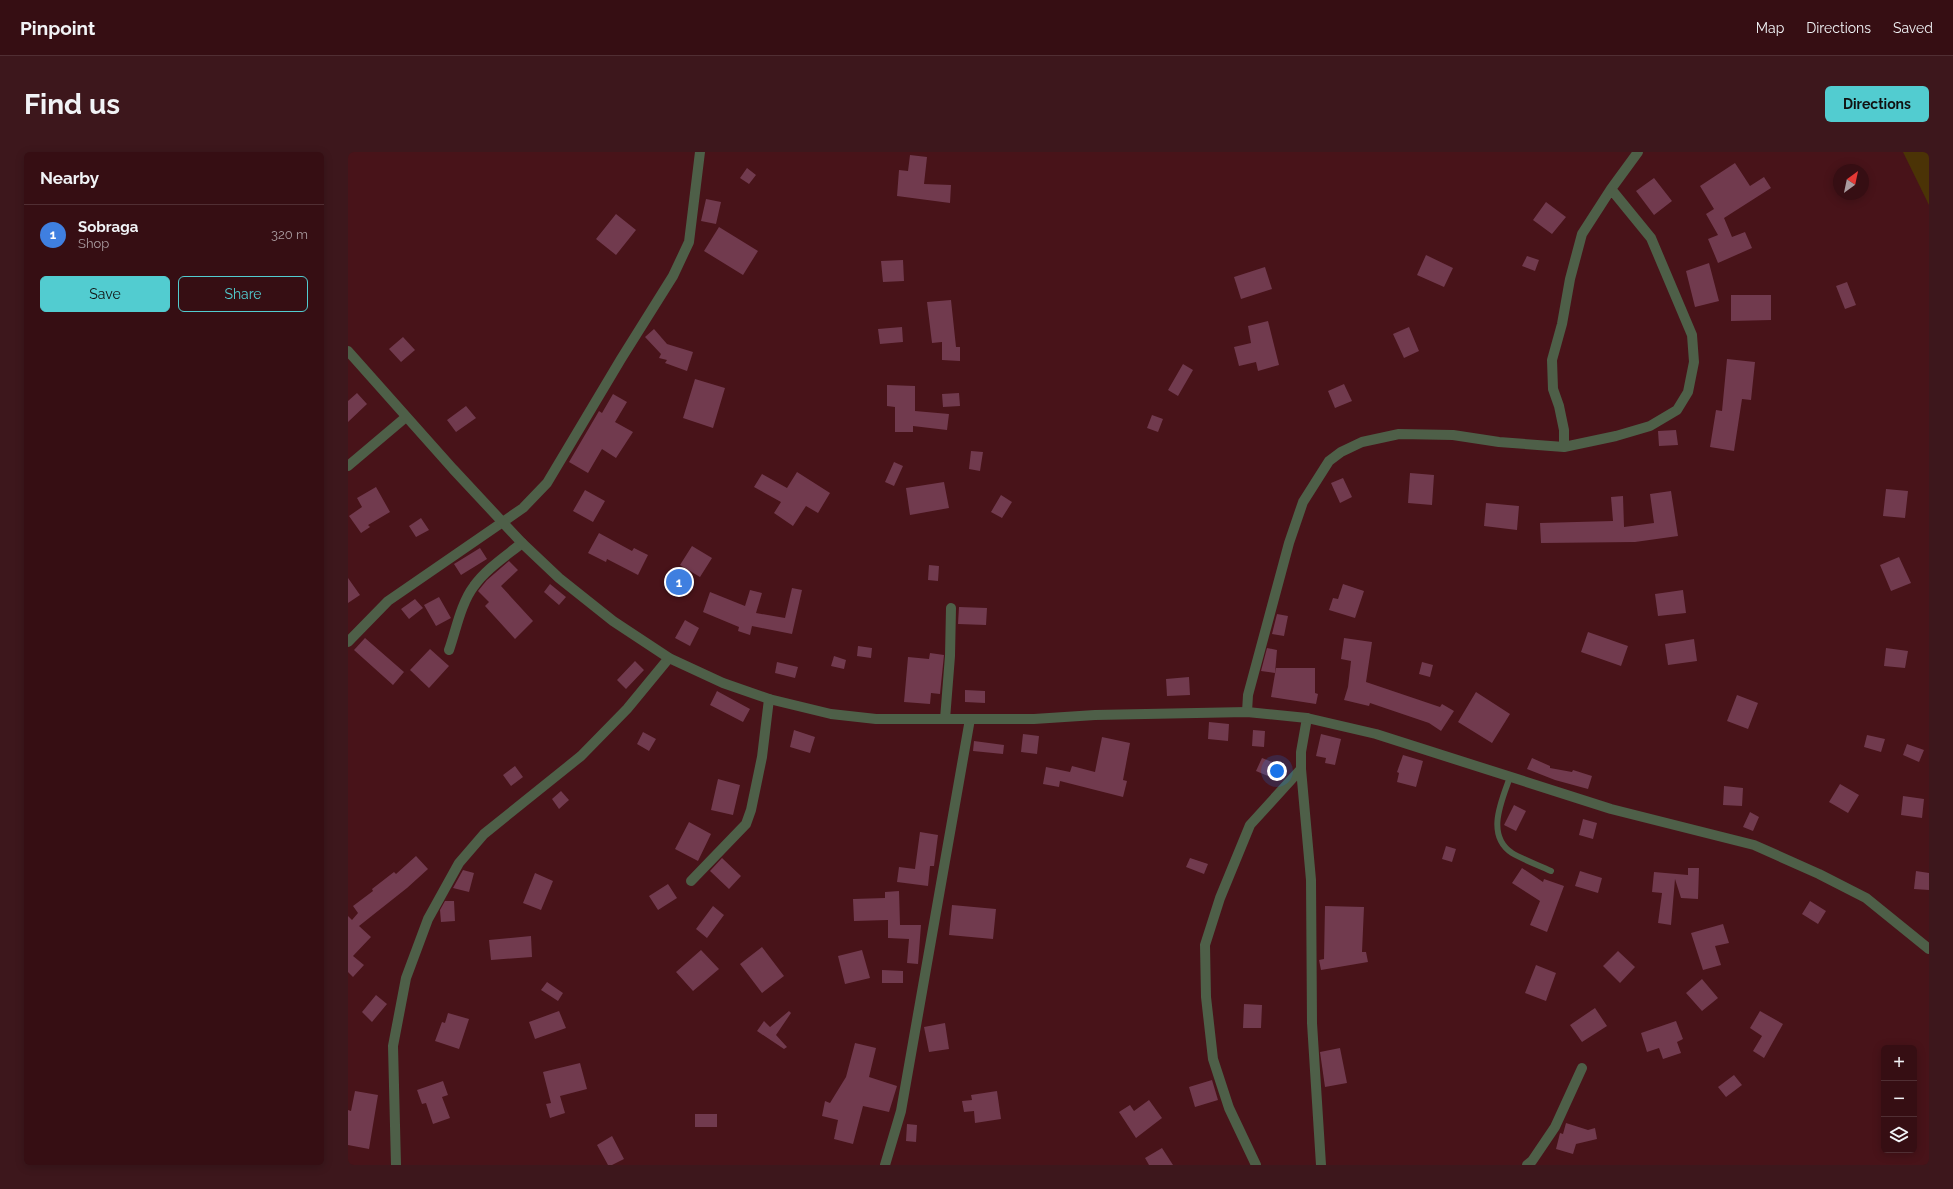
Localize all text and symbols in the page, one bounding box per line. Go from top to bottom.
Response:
text: Pinpoint [20,17,95,39]
text: Map [1756,20,1784,36]
text: Directions [1806,20,1871,36]
text: Saved [1893,20,1933,36]
button: Directions [1825,86,1929,122]
text: Find us [24,88,120,121]
north arrow [1833,164,1869,200]
text: Nearby [40,168,99,188]
text: Sobraga [78,218,138,236]
text: 1 [50,227,56,242]
text: 320 m [271,227,308,242]
text: Shop [78,236,109,251]
button: Save [40,276,170,312]
button: Share [178,276,308,312]
pin: 1 [666,567,692,597]
your location [1267,761,1287,781]
map controls [1881,1045,1917,1153]
button: + [1881,1045,1917,1081]
button: − [1881,1081,1917,1117]
button: layers [1881,1117,1917,1153]

